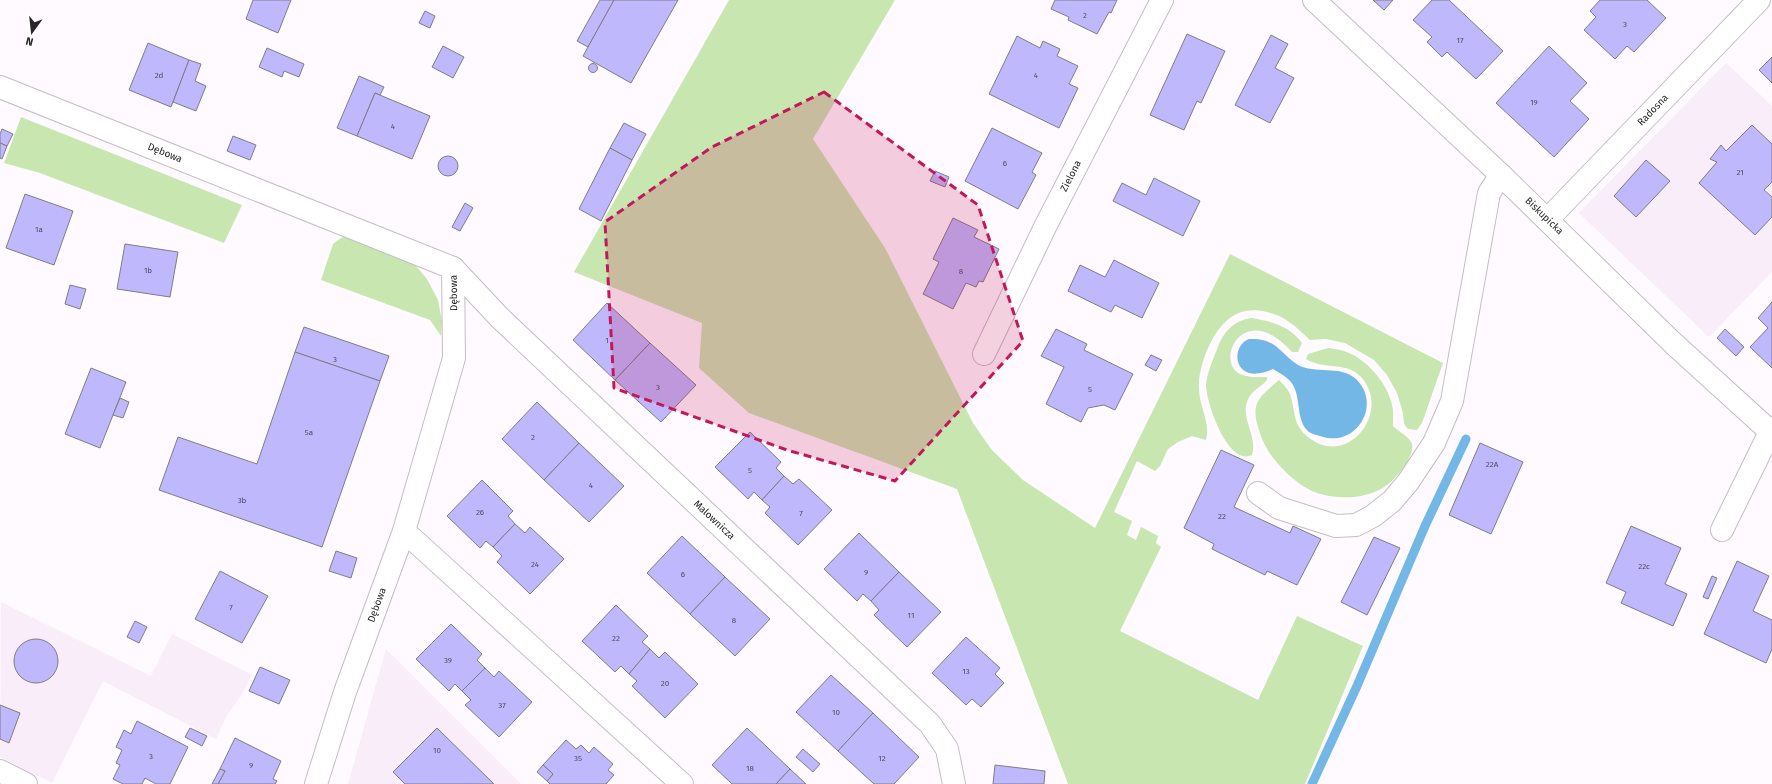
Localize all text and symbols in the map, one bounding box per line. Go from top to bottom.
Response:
house number: 2 [1083,11,1087,20]
north arrow [12,12,52,52]
house number: 3 [1623,20,1627,29]
text: N [24,34,35,48]
house number: 17 [1456,36,1464,45]
house number: 2d [155,71,164,80]
house number: 4 [1034,71,1039,80]
street label: Radosna [1635,92,1671,128]
house number: 19 [1530,98,1538,107]
house number: 4 [391,122,396,131]
street label: Dębowa [146,141,184,165]
street label: Zielona [1058,158,1084,194]
house number: 6 [1003,159,1007,168]
house number: 21 [1736,168,1744,177]
street label: Biskupicka [1522,195,1566,237]
house number: 1a [35,225,43,234]
house number: 1b [144,266,152,275]
house number: 8 [959,267,964,276]
street label: Dębowa [448,275,460,311]
house number: 1 [605,336,609,345]
house number: 3 [333,355,337,364]
house number: 3 [656,383,660,392]
house number: 5 [1088,385,1092,394]
house number: 5a [305,428,313,437]
house number: 2 [531,433,535,442]
house number: 22A [1486,460,1499,469]
house number: 5 [748,466,752,475]
house number: 4 [589,481,594,490]
house number: 3b [238,496,247,505]
street label: Malownicza [691,498,737,542]
house number: 26 [476,508,484,517]
house number: 7 [799,509,803,518]
house number: 22 [1218,512,1226,521]
house number: 24 [531,560,540,569]
house number: 22c [1638,562,1650,571]
house number: 9 [864,568,868,577]
house number: 6 [681,570,685,579]
street label: Dębowa [365,586,389,624]
house number: 7 [229,603,233,612]
house number: 11 [908,611,914,620]
house number: 8 [732,616,737,625]
house number: 22 [612,634,620,643]
house number: 39 [444,656,452,665]
house number: 13 [962,667,970,676]
house number: 20 [661,679,670,688]
house number: 37 [498,701,506,710]
house number: 10 [832,708,840,717]
house number: 10 [433,746,441,755]
house number: 3 [149,752,153,761]
house number: 35 [574,754,582,763]
house number: 12 [878,754,886,763]
house number: 9 [249,761,253,770]
house number: 18 [746,764,755,773]

